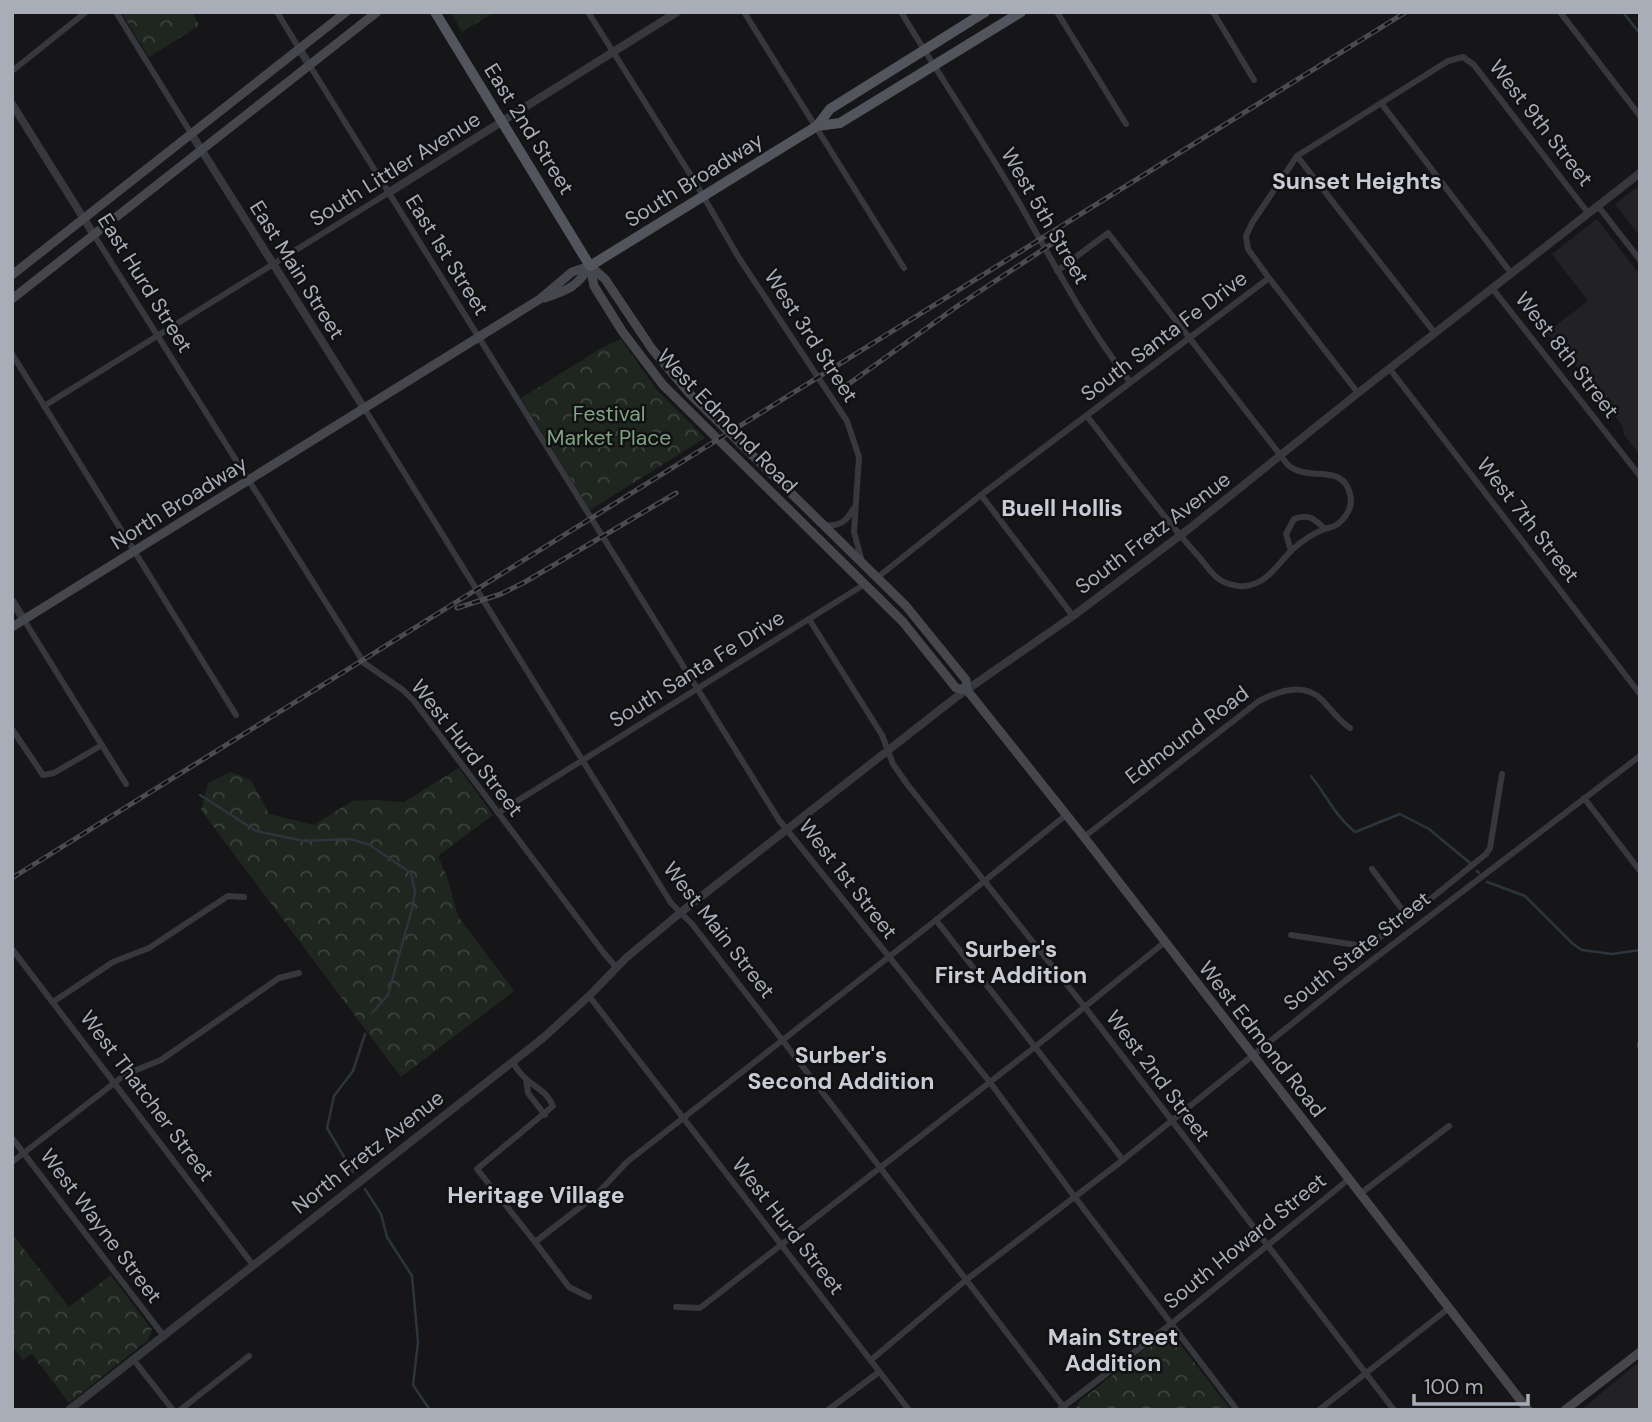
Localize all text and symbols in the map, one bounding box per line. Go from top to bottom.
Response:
street label: West 9th Street [1483,54,1599,192]
street label: East 2nd Street [477,58,581,200]
street label: South Littler Avenue [304,105,486,233]
street label: South Broadway [620,126,769,234]
street label: West 5th Street [995,143,1095,289]
district label: Sunset Heights [1272,166,1442,196]
street label: East 1st Street [399,189,495,321]
street label: East Main Street [243,195,351,345]
street label: East Hurd Street [91,208,199,358]
street label: West 3rd Street [758,264,864,408]
street label: South Santa Fe Drive [1075,264,1253,408]
street label: West 8th Street [1509,286,1625,424]
street label: West Edmond Road [651,343,803,499]
park label: Festival Market Place [547,400,671,452]
street label: North Broadway [105,450,253,556]
street label: West 7th Street [1470,452,1586,588]
street label: South Fretz Avenue [1070,465,1236,601]
district label: Buell Hollis [1001,493,1123,523]
street label: South Santa Fe Drive [604,604,790,734]
street label: West Hurd Street [405,674,529,822]
street label: Edmound Road [1120,679,1254,791]
street label: West 1st Street [792,813,904,945]
street label: West Main Street [657,856,781,1004]
street label: South State Street [1278,885,1436,1017]
district label: Surber's First Addition [935,934,1087,990]
street label: West Edmond Road [1192,955,1332,1123]
street label: West Thatcher Street [74,1005,220,1187]
street label: West 2nd Street [1099,1005,1217,1147]
district label: Surber's Second Addition [747,1040,935,1096]
street label: North Fretz Avenue [286,1084,450,1220]
street label: West Wayne Street [34,1143,168,1309]
street label: West Hurd Street [726,1152,850,1300]
street label: South Howard Street [1158,1167,1332,1315]
district label: Heritage Village [447,1180,625,1210]
district label: Main Street Addition [1048,1322,1178,1378]
scale bar [1414,1362,1528,1406]
text: 100 m [1424,1373,1484,1401]

